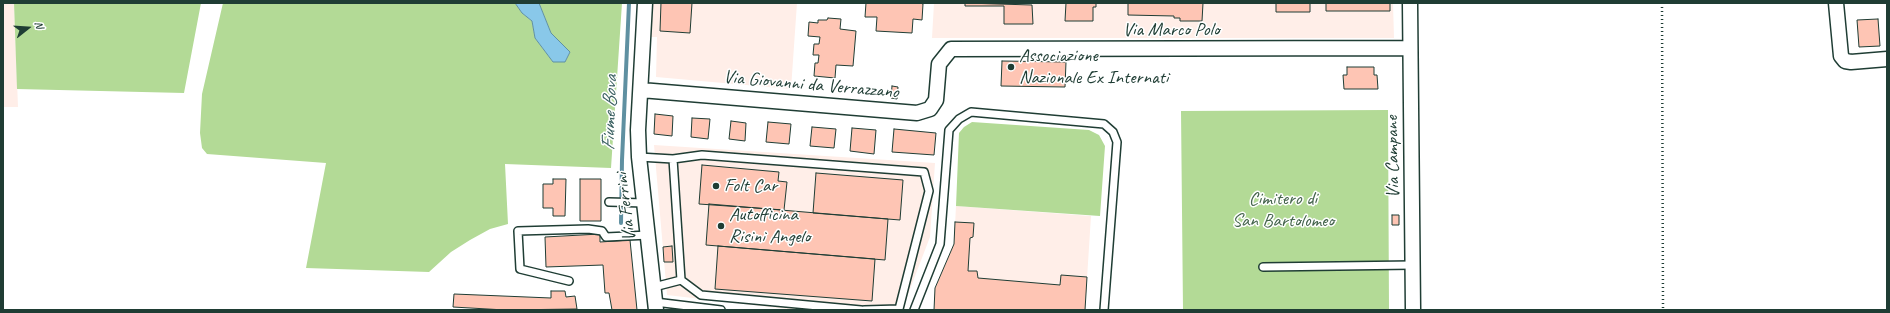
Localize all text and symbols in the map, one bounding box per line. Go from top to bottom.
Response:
north arrow [8,8,48,48]
text: N [32,19,47,30]
street label: Via Marco Polo [1123,19,1219,41]
place label: Associazione Nazionale Ex Internati [1019,45,1168,89]
marker: Associazione Nazionale Ex Internati [1006,62,1016,72]
street label: Via Giovanni da Verrazzano [722,66,900,104]
water label: Fiume Bova [597,75,623,151]
street label: Via Campane [1381,116,1405,198]
street label: Via Ferrini [610,171,642,243]
place label: Folt Car [724,175,777,197]
marker: Folt Car [711,181,721,191]
park label: Cimitero di San Bartolomeo [1232,188,1334,232]
place label: Autofficina Risini Angelo [729,204,810,248]
marker: Autofficina Risini Angelo [716,221,726,231]

